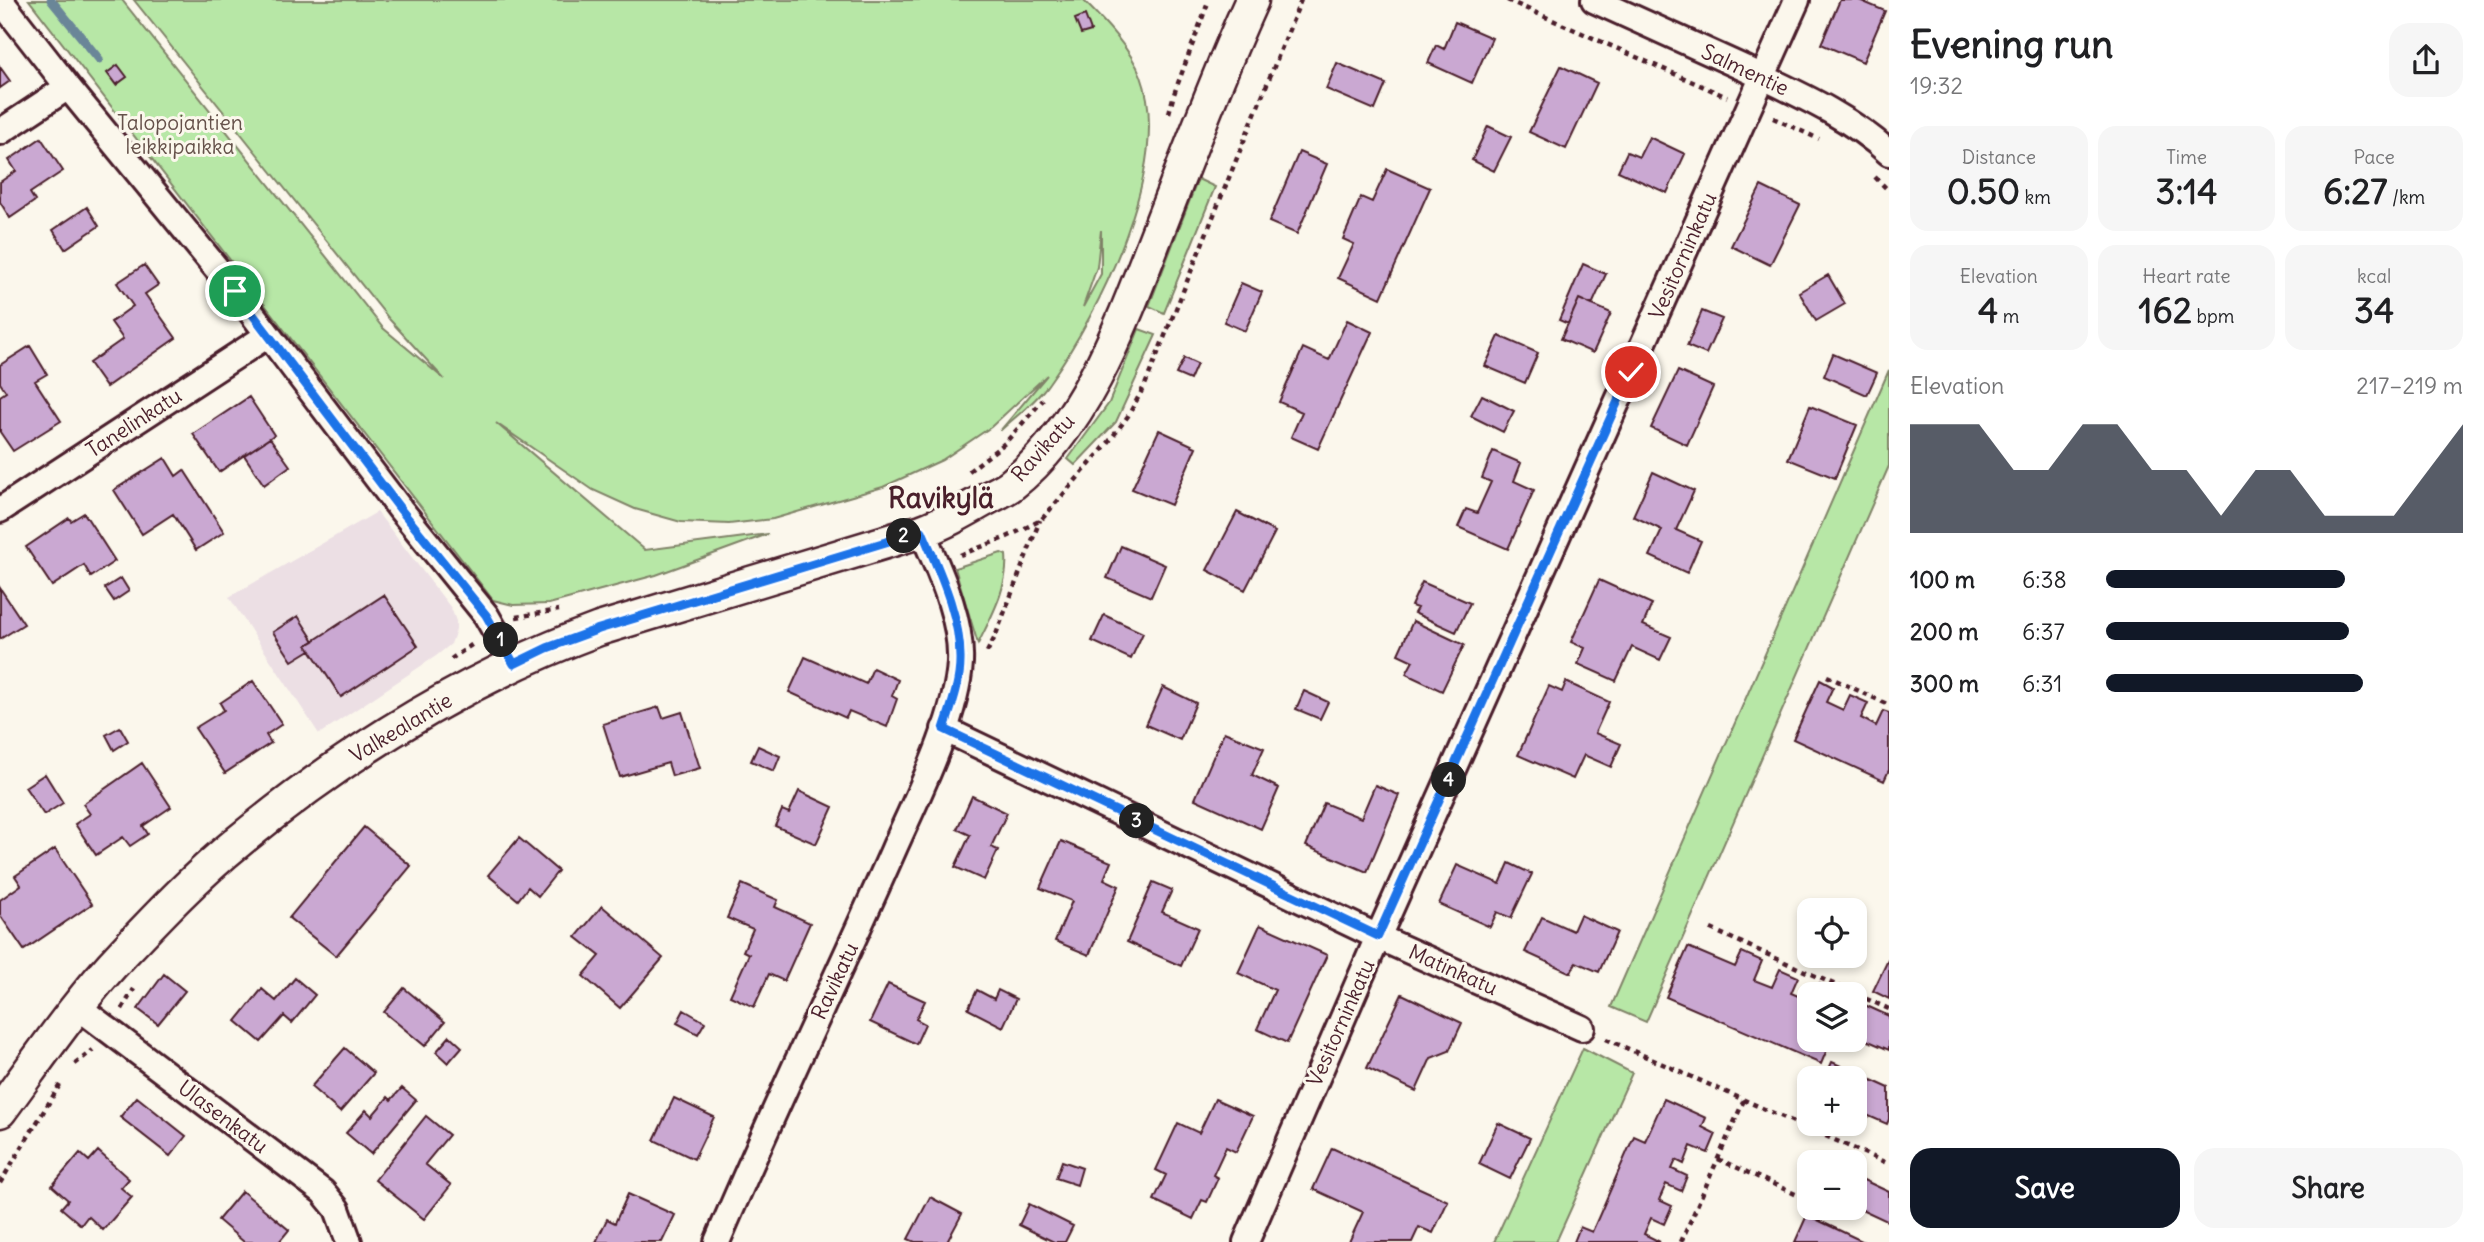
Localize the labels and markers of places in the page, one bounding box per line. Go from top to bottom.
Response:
pin [205,261,265,321]
pin [1601,342,1661,402]
pin: 2 [886,518,922,554]
pin: 1 [484,622,518,658]
pin: 4 [1432,762,1466,798]
pin: 3 [1120,804,1154,838]

